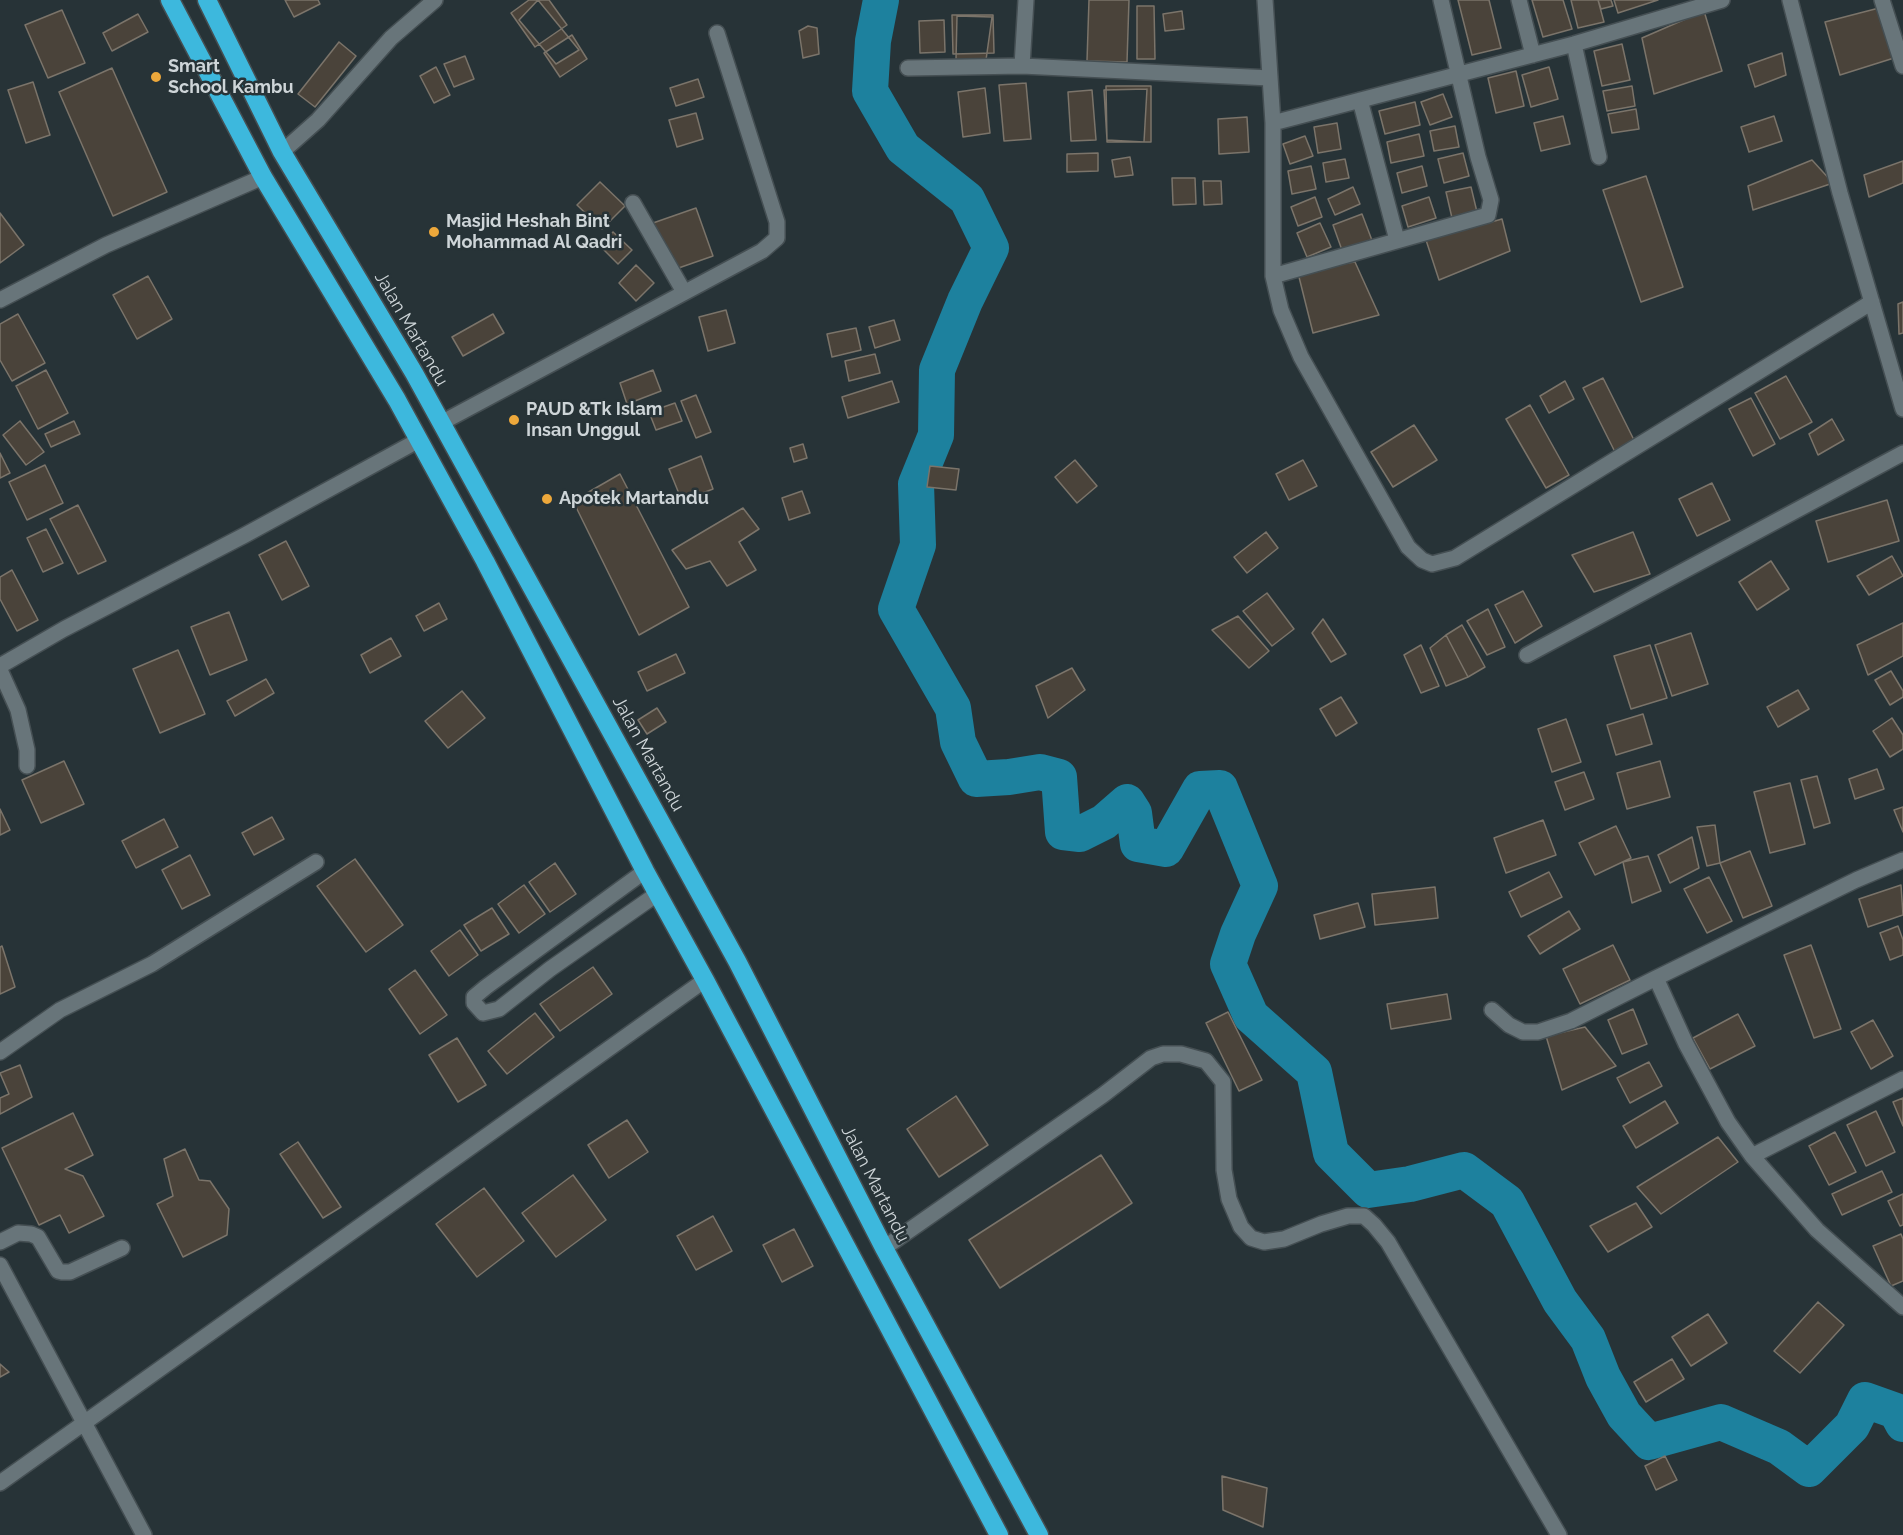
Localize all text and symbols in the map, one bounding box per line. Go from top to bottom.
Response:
place label: Smart School Kambu [168,56,294,98]
marker: Smart School Kambu [149,70,163,84]
place label: Masjid Heshah Bint Mohammad Al Qadri [446,211,622,254]
marker: Masjid Heshah Bint Mohammad Al Qadri [427,225,441,239]
street label: Jalan Martandu [370,268,452,390]
place label: PAUD &Tk Islam Insan Unggul [526,399,663,442]
marker: PAUD &Tk Islam Insan Unggul [507,413,521,427]
place label: Apotek Martandu [559,488,709,510]
marker: Apotek Martandu [540,492,554,506]
street label: Jalan Martandu [607,693,689,815]
street label: Jalan Martandu [836,1122,914,1246]

